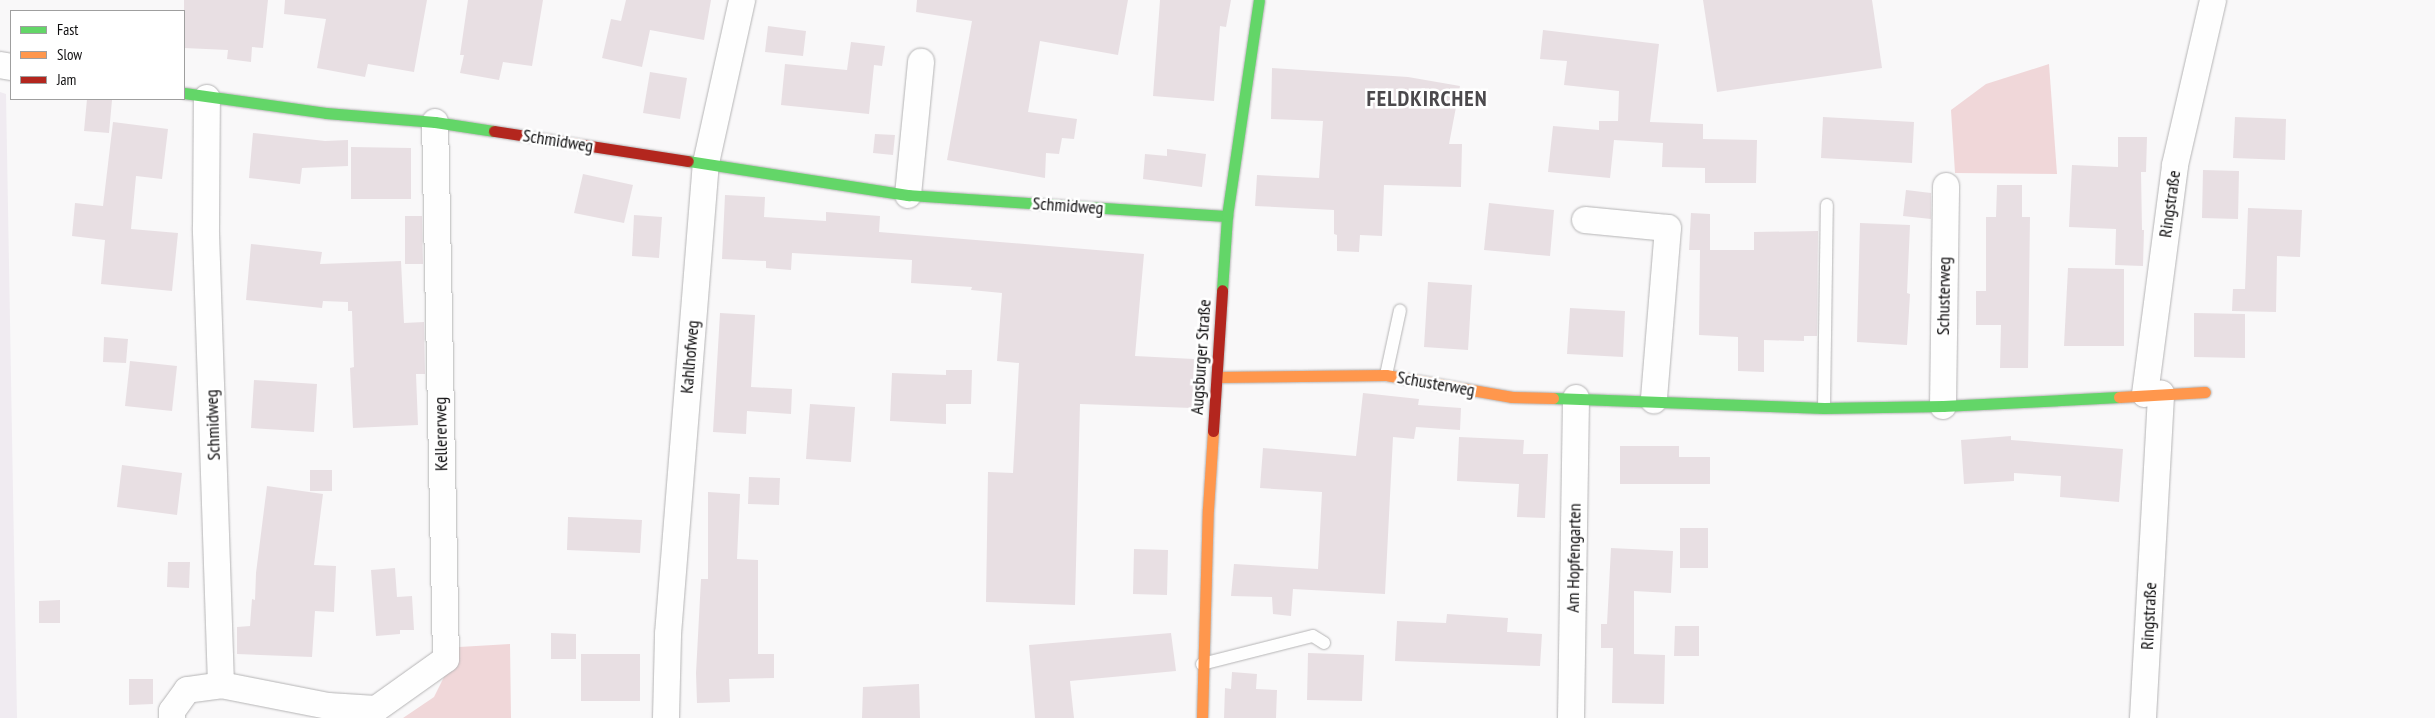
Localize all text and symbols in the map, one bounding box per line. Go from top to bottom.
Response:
legend [10,10,185,100]
text: Fast [57,20,78,39]
text: Slow [57,45,82,64]
text: Jam [57,70,76,89]
district label: FELDKIRCHEN [1365,86,1489,112]
street label: Schmidweg [521,125,595,157]
street label: Ringstraße [2155,169,2185,239]
street label: Schmidweg [1032,193,1104,219]
street label: Schusterweg [1933,257,1955,335]
street label: Augsburger Straße [1186,299,1216,415]
street label: Kahlhofweg [676,319,704,395]
street label: Schusterweg [1395,367,1477,401]
street label: Schmidweg [201,389,225,461]
street label: Kellererweg [430,397,452,471]
street label: Am Hopfengarten [1562,503,1586,613]
street label: Ringstraße [2136,582,2162,650]

